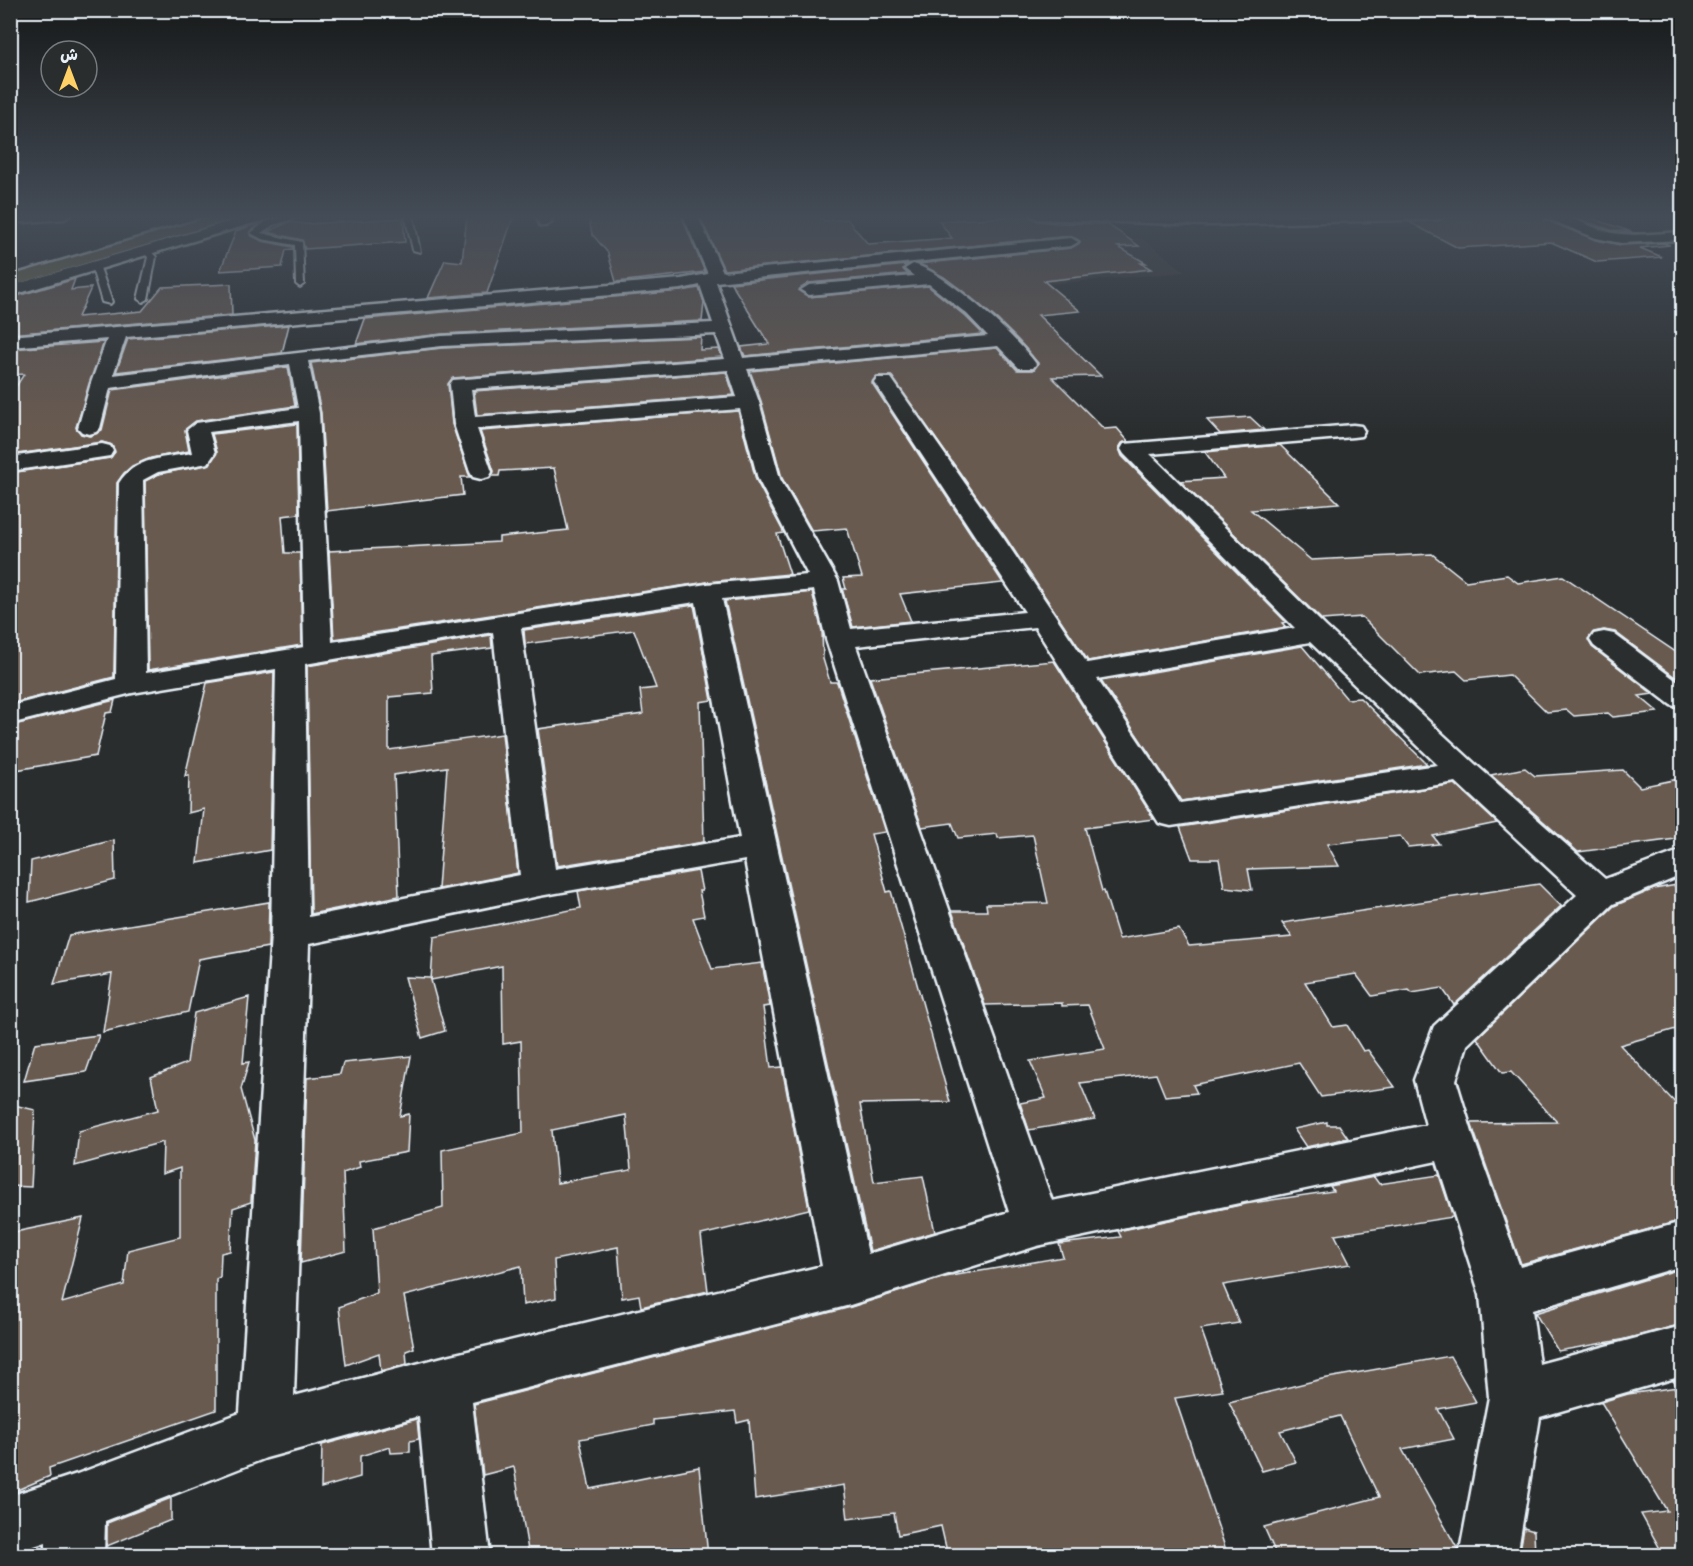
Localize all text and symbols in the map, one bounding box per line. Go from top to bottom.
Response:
north arrow [39,39,99,99]
text: ش [60,44,78,64]

